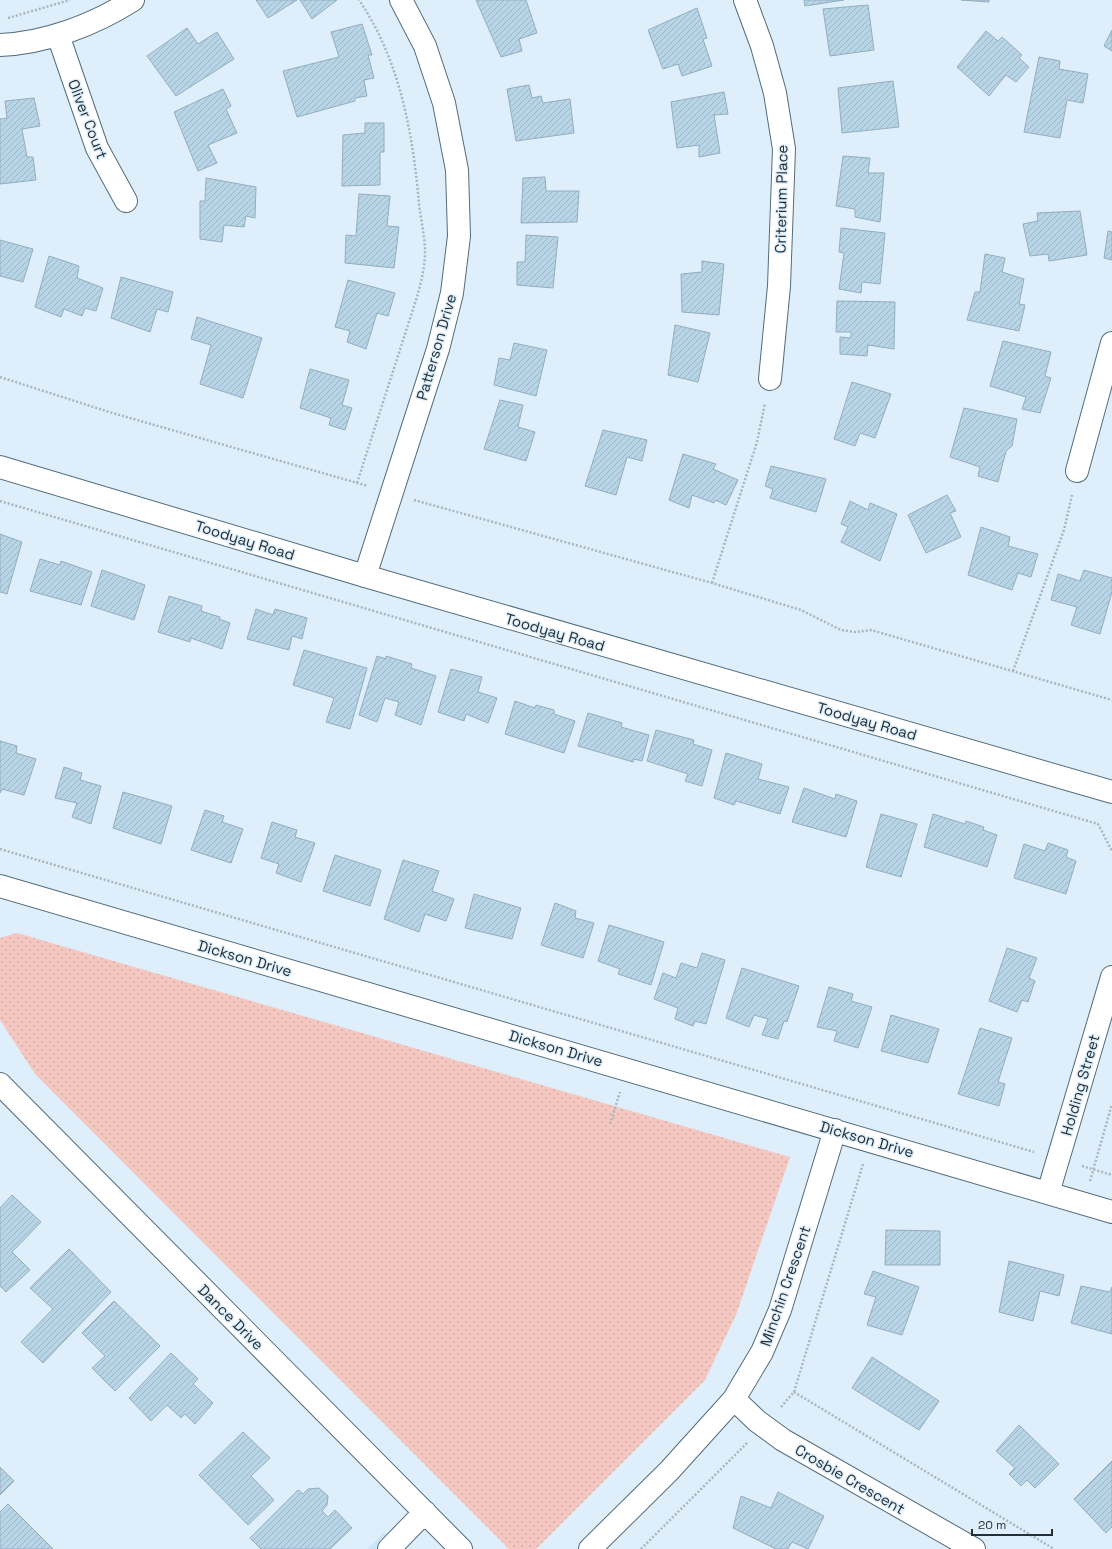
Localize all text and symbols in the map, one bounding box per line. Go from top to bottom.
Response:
street label: Oliver Court [64,76,112,162]
street label: Criterium Place [771,144,791,254]
street label: Patterson Drive [412,292,460,402]
street label: Toodyay Road [193,516,297,564]
street label: Toodyay Road [503,609,607,655]
street label: Toodyay Road [815,698,919,744]
street label: Dickson Drive [196,936,294,980]
street label: Dickson Drive [507,1026,605,1070]
street label: Holding Street [1056,1032,1104,1138]
street label: Dickson Drive [818,1117,916,1161]
street label: Minchin Crescent [755,1223,815,1349]
street label: Dance Drive [194,1280,268,1354]
street label: Crosbie Crescent [792,1440,908,1518]
scale bar [972,1511,1052,1537]
text: 20 m [978,1517,1006,1533]

